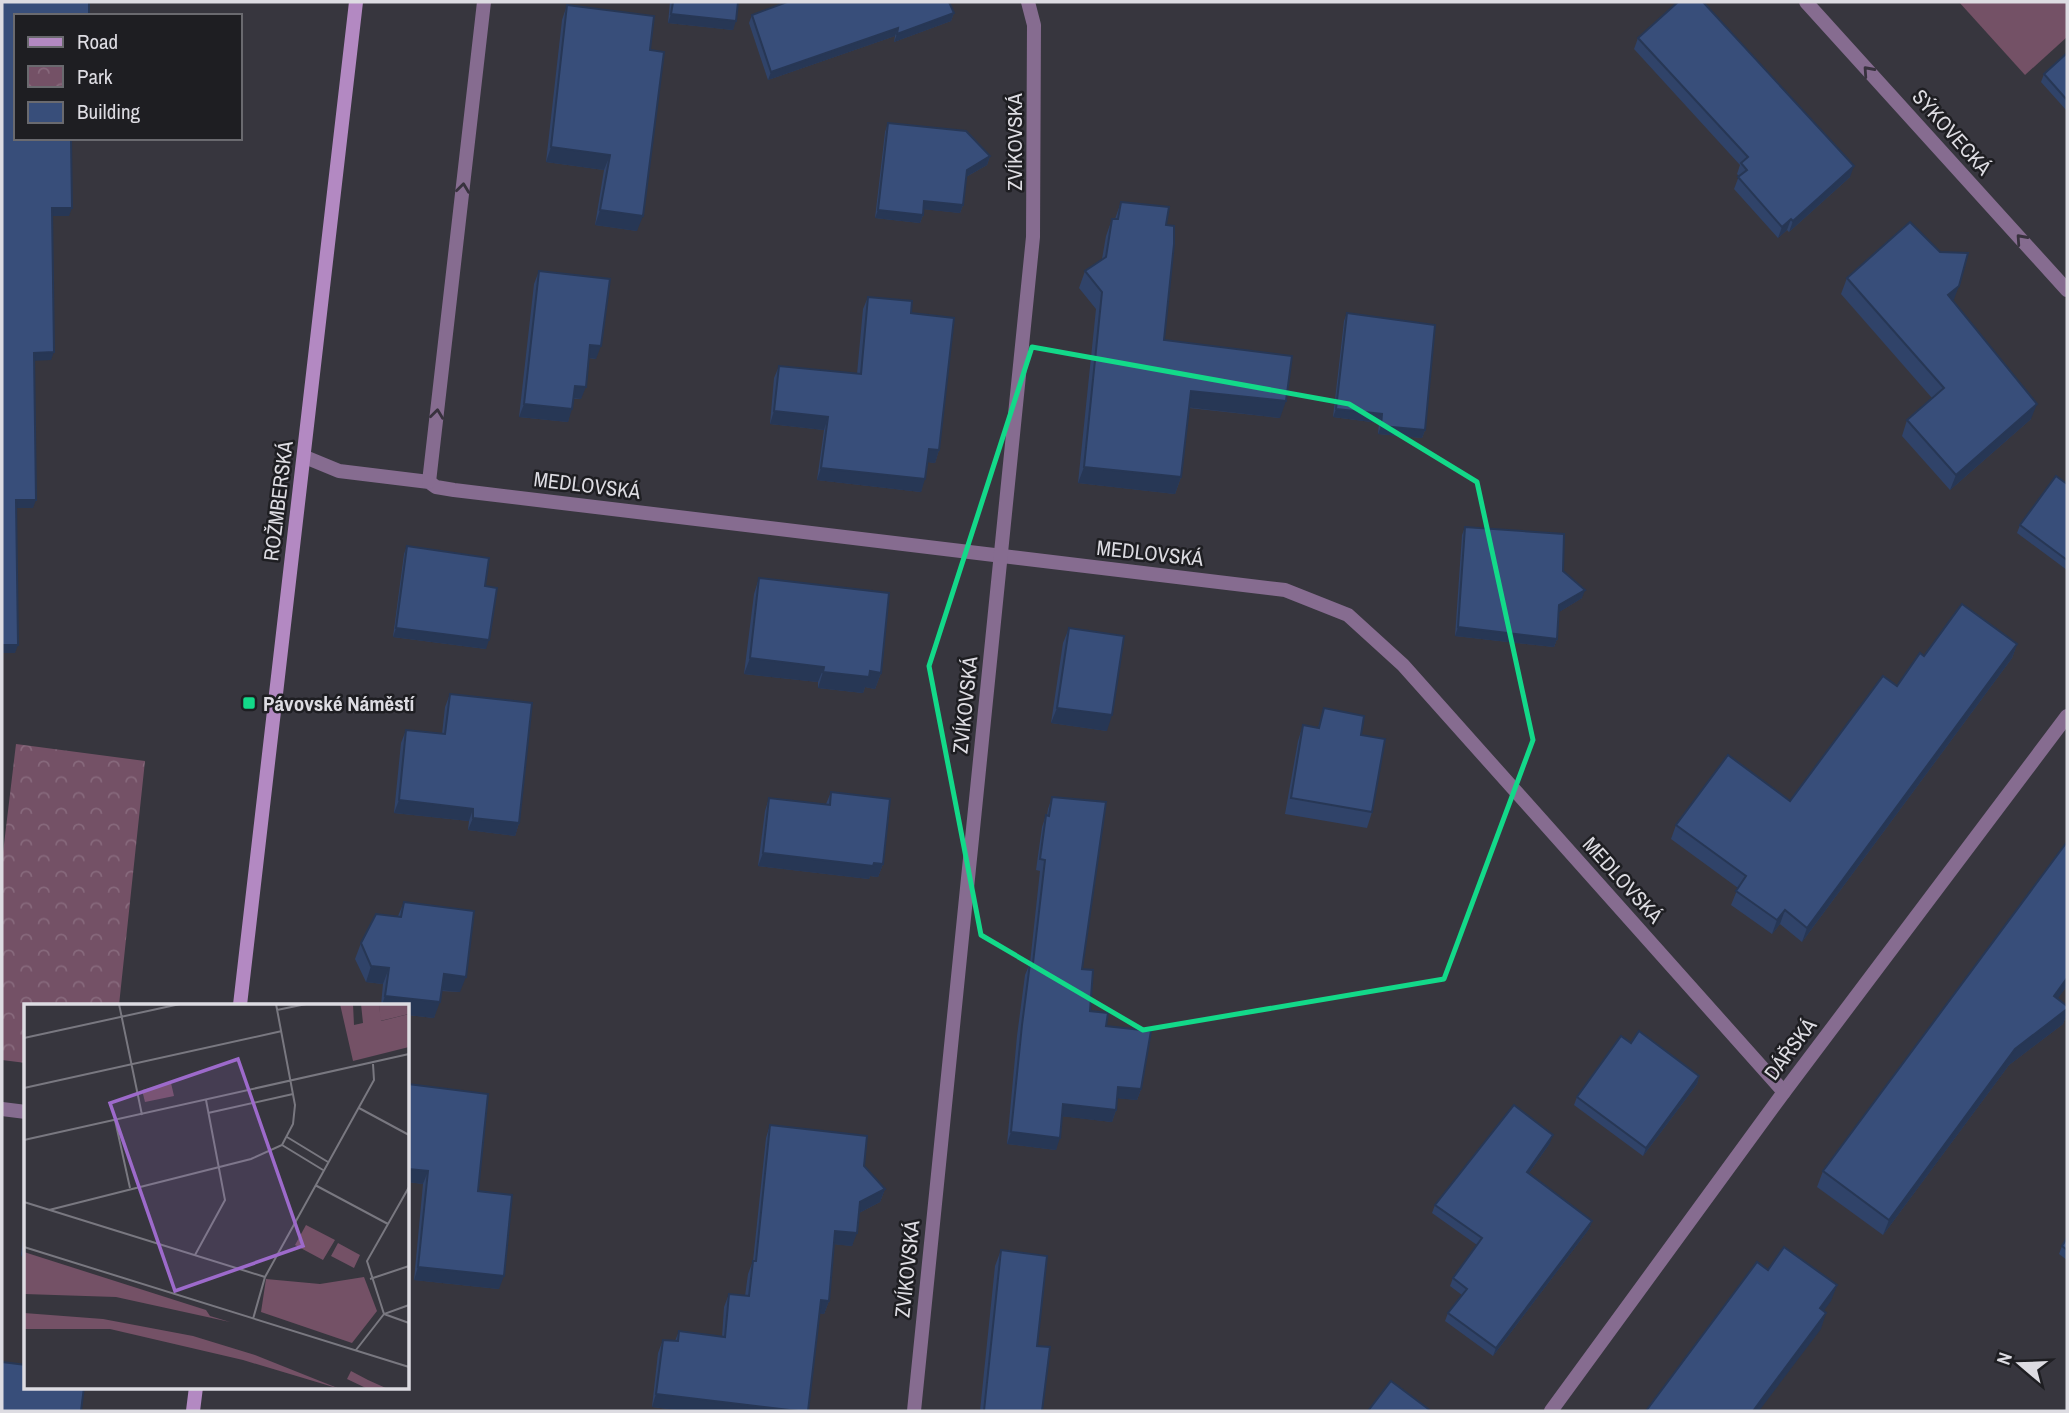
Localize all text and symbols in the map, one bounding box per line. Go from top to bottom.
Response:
legend [14,14,242,140]
text: Road [77,27,118,56]
text: Park [77,62,113,91]
one-way arrow [1864,66,1877,79]
street label: SÝKOVECKÁ [1906,83,1999,182]
street label: ZVÍKOVSKÁ [1000,93,1029,191]
text: Building [77,97,141,126]
one-way arrow [455,183,470,194]
one-way arrow [2017,234,2030,247]
one-way arrow [429,409,444,420]
street label: ROŽMBERSKÁ [256,439,300,563]
street label: MEDLOVSKÁ [532,464,642,506]
street label: MEDLOVSKÁ [1095,533,1205,573]
street label: ZVÍKOVSKÁ [945,654,985,755]
place label: Pávovské Náměstí [263,689,415,718]
marker: Pávovské Náměstí [241,695,257,711]
street label: MEDLOVSKÁ [1576,830,1670,930]
inset map [24,1004,410,1388]
street label: DÁŘSKÁ [1757,1012,1823,1086]
street label: ZVÍKOVSKÁ [887,1218,927,1319]
north arrow [1985,1329,2055,1399]
text: N [1990,1349,2018,1368]

